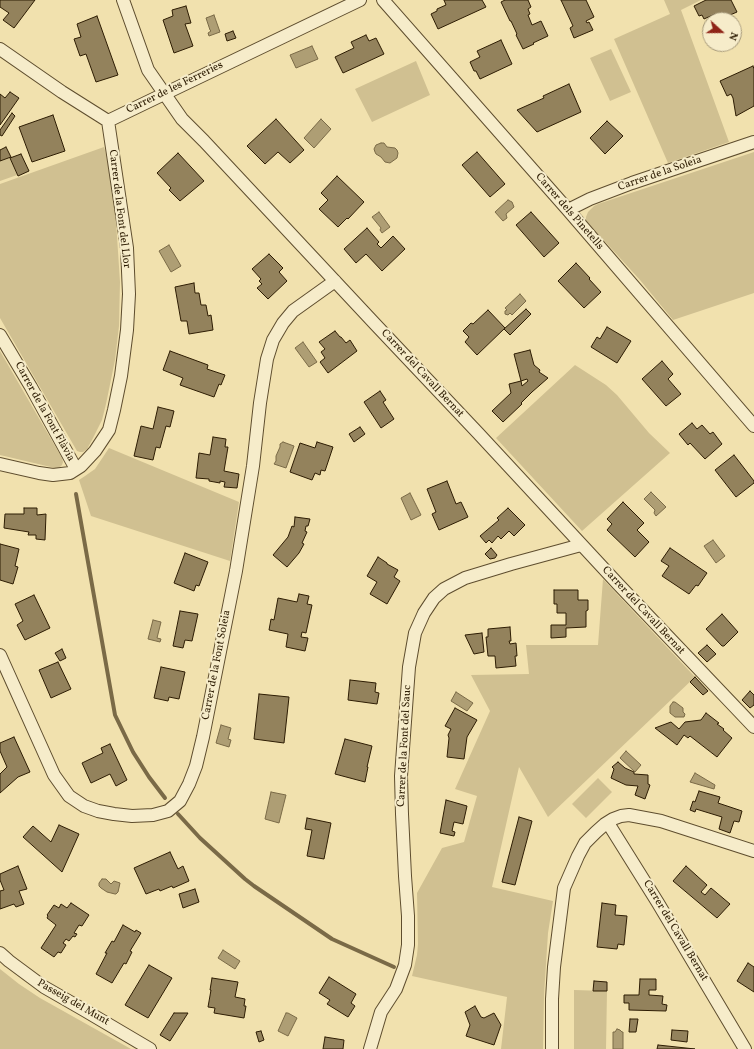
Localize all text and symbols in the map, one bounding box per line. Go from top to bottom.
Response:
north arrow [702,12,742,52]
text: N [724,30,741,43]
street label: Carrer de les Ferreries [124,59,226,117]
street label: Carrer de la Font del Llor [105,149,133,269]
street label: Carrer de la Soleia [616,154,704,194]
street label: Carrer dels Pinetells [532,171,606,253]
street label: Carrer del Cavall Bernat [378,327,466,421]
street label: Carrer de la Font Flàvia [11,360,77,464]
street label: Carrer del Cavall Bernat [599,564,687,658]
street label: Carrer de la Font Soleia [200,609,234,721]
street label: Carrer de la Font del Sauc [395,685,415,807]
street label: Carrer del Cavall Bernat [640,878,710,984]
street label: Passeig del Munt [35,977,111,1029]

